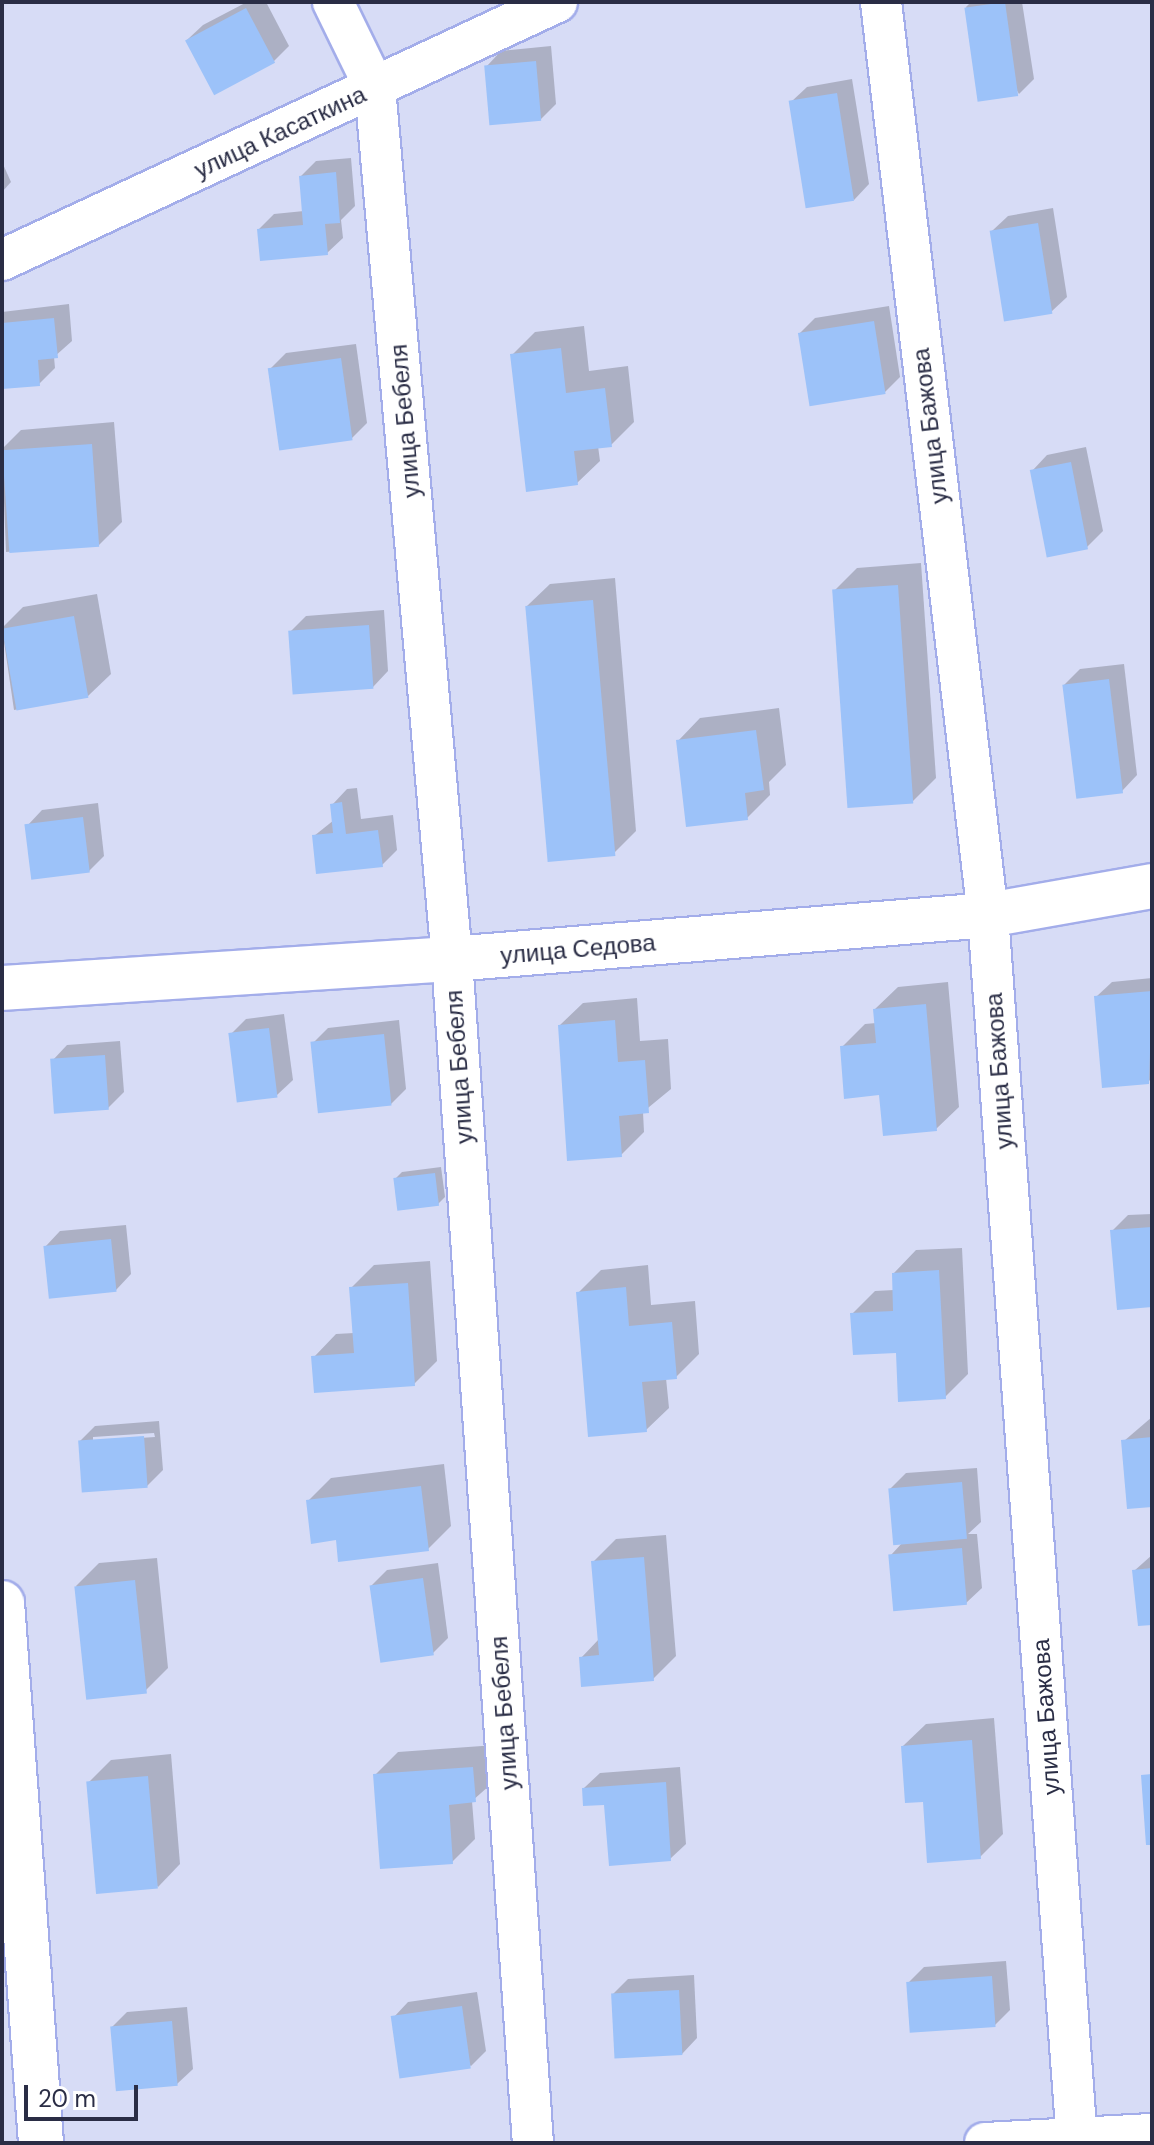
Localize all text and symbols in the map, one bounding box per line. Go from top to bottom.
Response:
street label: улица Касаткина [190,80,370,184]
street label: улица Бебеля [384,343,426,499]
street label: улица Бажова [906,346,954,506]
street label: улица Седова [499,928,657,970]
street label: улица Бебеля [439,989,479,1145]
street label: улица Бажова [979,992,1019,1150]
street label: улица Бебеля [484,1635,524,1791]
street label: улица Бажова [1026,1638,1066,1796]
scale bar [28,2069,142,2119]
text: 20 m [38,2083,96,2114]

